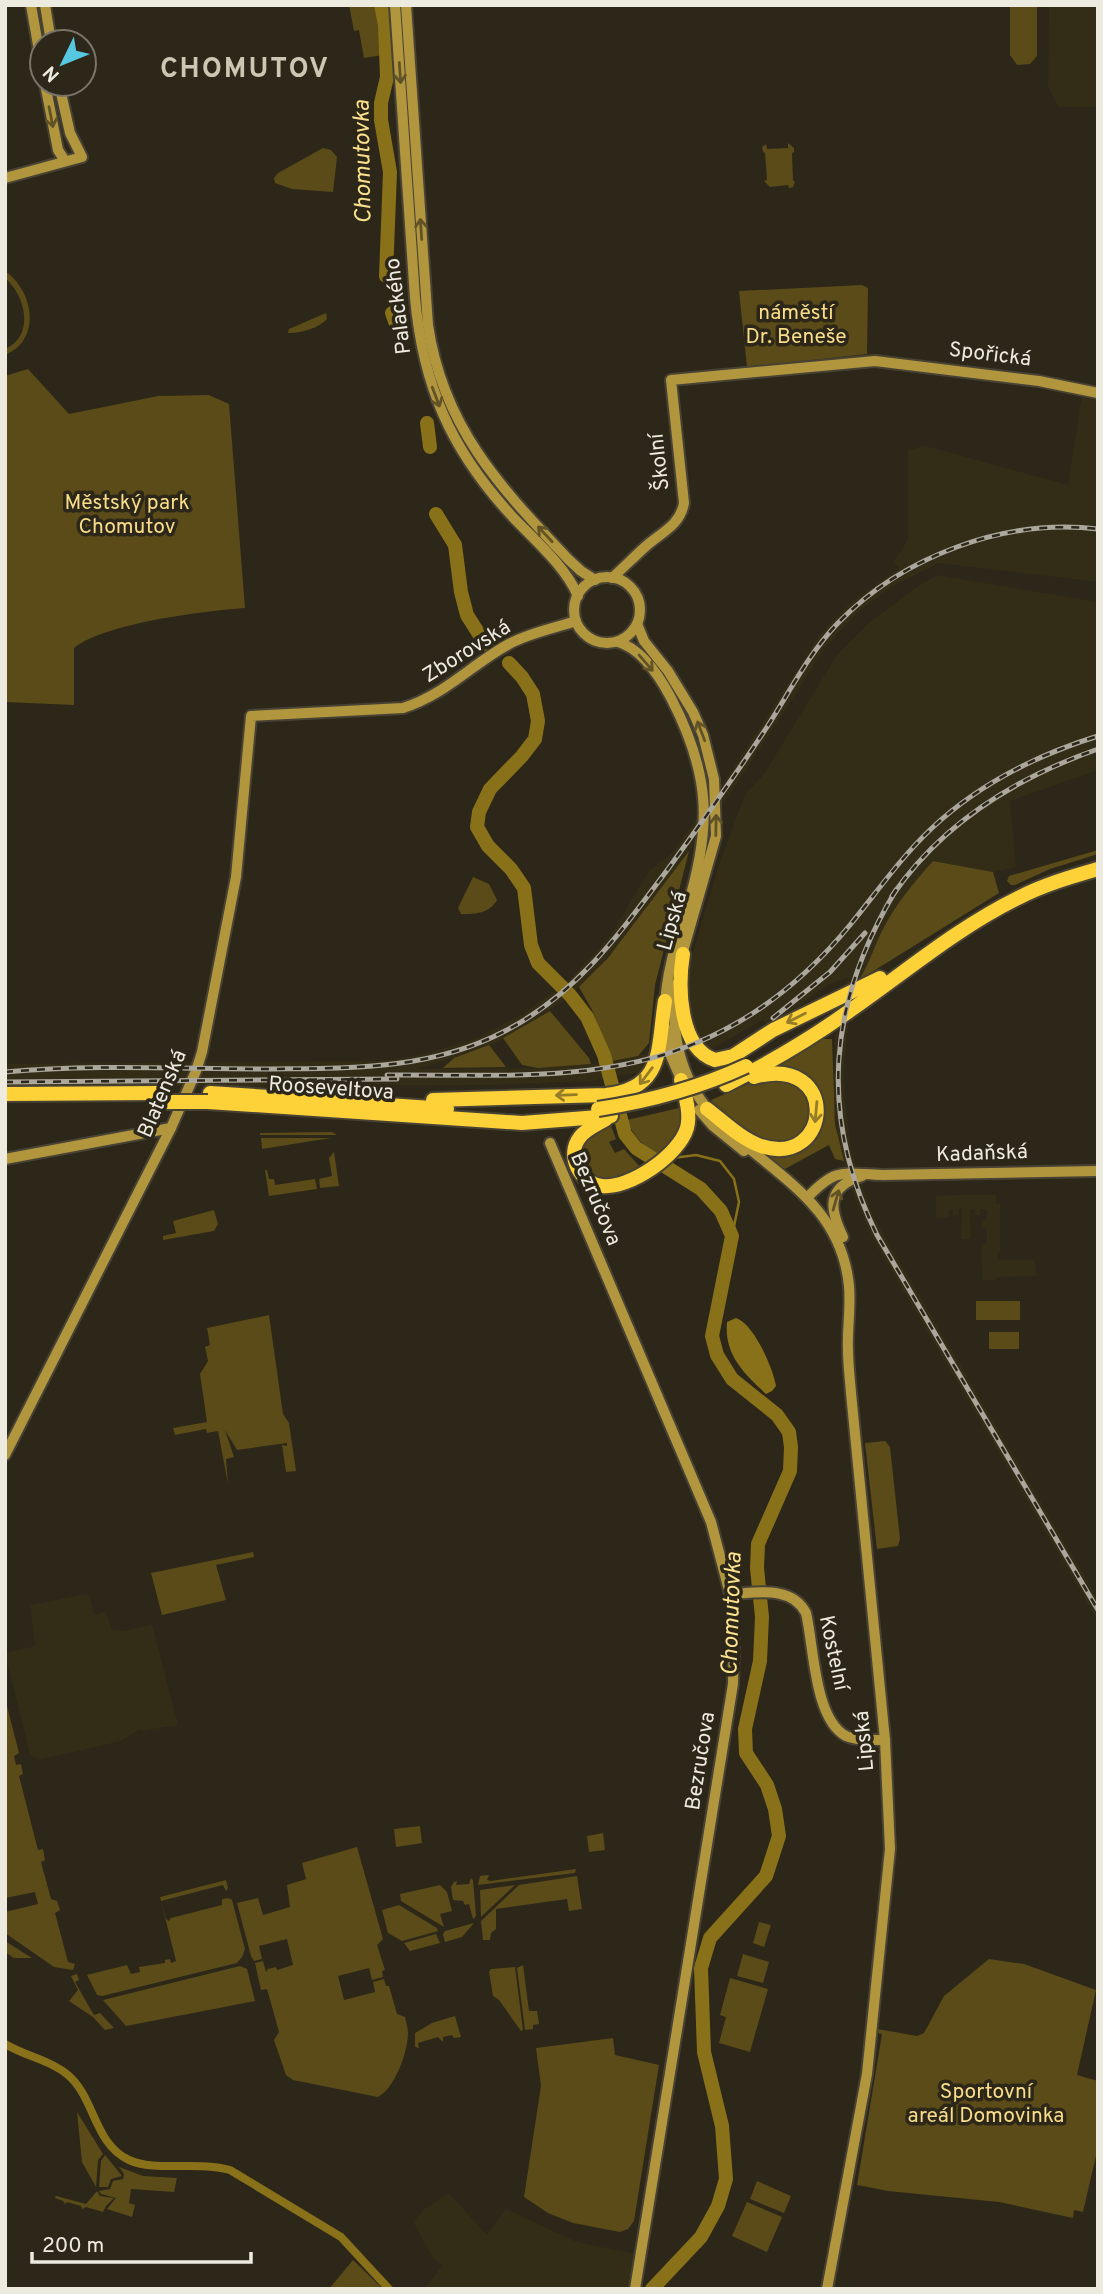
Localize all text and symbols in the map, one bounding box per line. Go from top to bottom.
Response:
north arrow [28,28,98,98]
district label: CHOMUTOV [160,52,330,88]
text: N [39,60,65,86]
one-way arrow [393,62,406,85]
water label: Chomutovka [348,100,380,224]
one-way arrow [45,105,59,128]
one-way arrow [414,218,427,240]
street label: Palackého [380,256,418,356]
park label: náměstí Dr. Beneše [745,300,847,351]
street label: Spořická [947,337,1033,373]
one-way arrow [431,386,443,408]
street label: Školní [642,430,676,492]
park label: Městský park Chomutov [64,490,190,541]
one-way arrow [536,526,553,543]
street label: Zborovská [418,614,516,690]
one-way arrow [638,653,654,671]
one-way arrow [693,721,706,743]
one-way arrow [709,814,723,837]
street label: Lipská [652,888,694,954]
one-way arrow [786,1012,807,1026]
street label: Blatenská [132,1046,194,1142]
one-way arrow [639,1066,654,1085]
street label: Rooseveltova [267,1071,395,1107]
one-way arrow [554,1089,577,1102]
one-way arrow [809,1100,822,1123]
street label: Kadaňská [936,1139,1028,1169]
street label: Bezručova [563,1148,627,1250]
one-way arrow [831,1189,844,1211]
water label: Chomutovka [716,1551,750,1676]
street label: Kostelní [812,1613,854,1695]
street label: Bezručova [680,1710,722,1812]
street label: Lipská [849,1710,881,1772]
park label: Sportovní areál Domovinka [908,2079,1064,2130]
scale bar [32,2220,250,2264]
text: 200 m [42,2233,104,2260]

